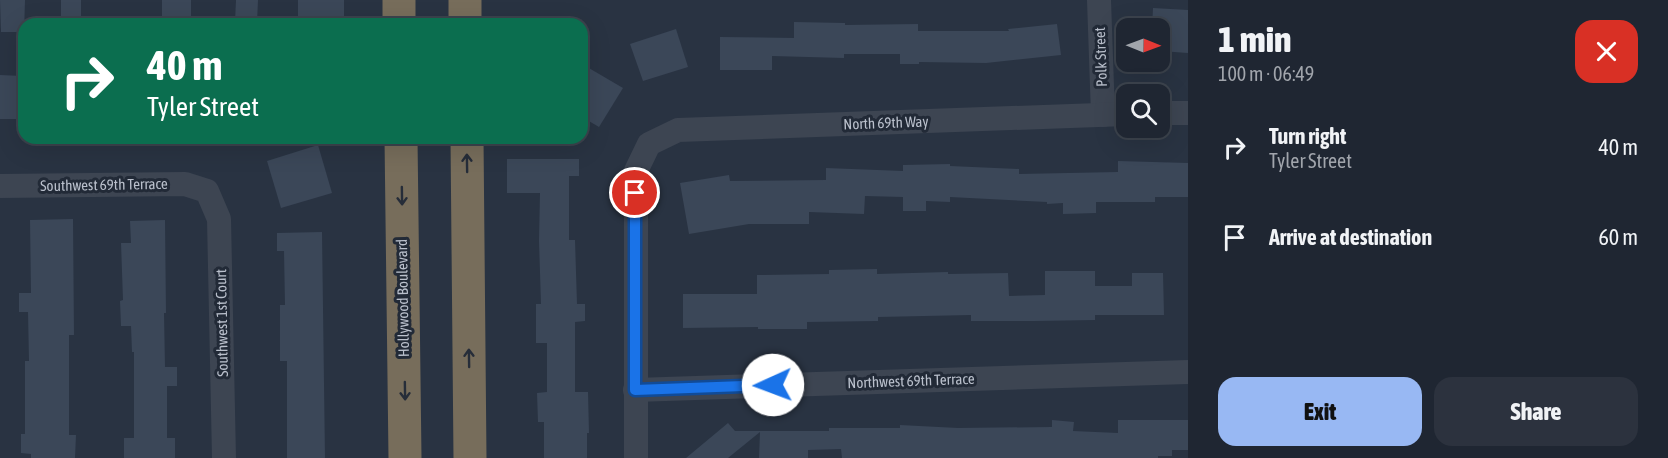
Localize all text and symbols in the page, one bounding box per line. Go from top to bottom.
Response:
north arrow [1116,18,1170,72]
map controls [1116,18,1170,138]
text: 1 min [1218,18,1292,60]
button: close [1575,20,1638,83]
street label: Polk Street [1091,27,1110,87]
text: 40 m [147,41,222,89]
icon: right [48,42,126,120]
text: 100 m · 06:49 [1218,62,1314,85]
button: search [1116,84,1170,138]
text: Tyler Street [147,91,259,122]
street label: North 69th Way [843,113,929,132]
text: Turn right [1269,123,1346,149]
icon: right [1218,131,1251,164]
text: 40 m [1598,134,1638,160]
text: Tyler Street [1269,149,1352,172]
one-way arrow [461,153,473,173]
pin [609,167,660,218]
street label: Southwest 69th Terrace [40,175,168,194]
icon: arrive [618,176,651,209]
one-way arrow [396,186,408,206]
icon: arrive [1218,221,1251,254]
text: Arrive at destination [1269,224,1432,250]
text: 60 m [1598,224,1638,250]
street label: Hollywood Boulevard [393,239,412,357]
street label: Southwest 1st Court [212,269,231,377]
one-way arrow [463,348,475,368]
position arrow [741,353,805,417]
street label: Northwest 69th Terrace [847,370,975,391]
button: Exit [1218,377,1422,446]
button: Share [1434,377,1638,446]
one-way arrow [399,381,410,401]

